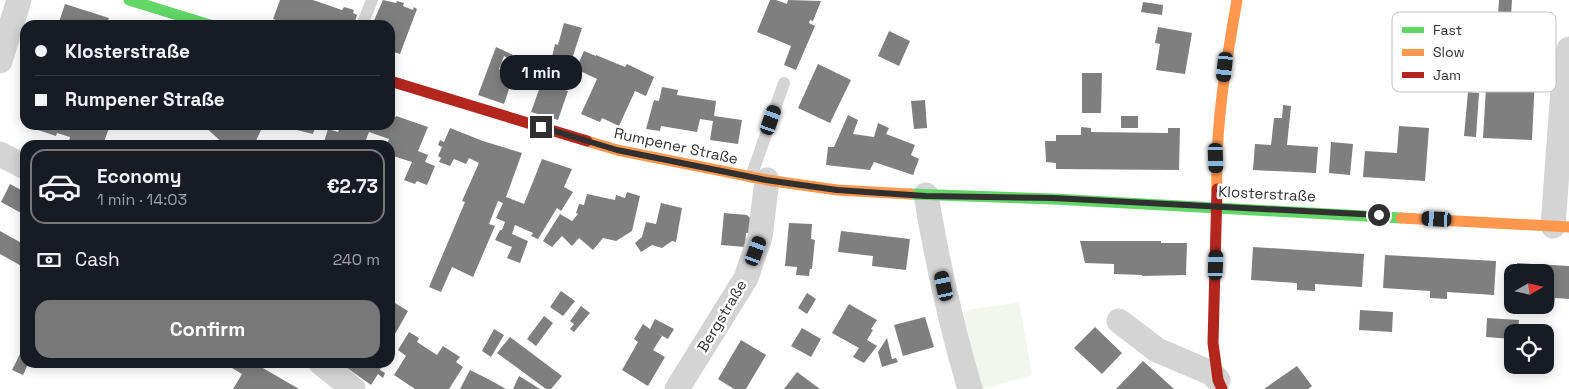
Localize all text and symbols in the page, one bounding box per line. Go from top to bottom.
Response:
legend [1392,12,1556,92]
text: Fast [1433,21,1462,39]
text: Klosterstraße [65,39,190,64]
text: Slow [1433,43,1465,61]
car [1215,51,1234,83]
callout: 1 min [500,54,582,90]
text: 1 min [521,62,561,83]
text: Jam [1433,66,1461,84]
text: Rumpener Straße [65,87,225,112]
car [759,103,782,137]
route end [530,116,552,138]
street label: Rumpener Straße [612,123,740,168]
car [1207,143,1224,173]
icon: car [37,164,82,209]
text: Economy [97,164,181,189]
text: €2.73 [327,174,378,199]
street label: Klosterstraße [1218,181,1316,206]
text: 1 min · 14:03 [97,189,187,210]
route start [1368,204,1390,226]
car [1421,211,1452,227]
car [743,234,768,268]
icon: cash [35,246,63,274]
text: Cash [75,247,120,272]
text: 240 m [333,249,380,270]
car [1207,250,1224,280]
north arrow [1504,264,1554,314]
map controls [1504,264,1554,374]
car [933,270,954,302]
street label: Bergstraße [693,276,751,355]
button: Confirm [35,300,380,358]
button: locate [1504,324,1554,374]

